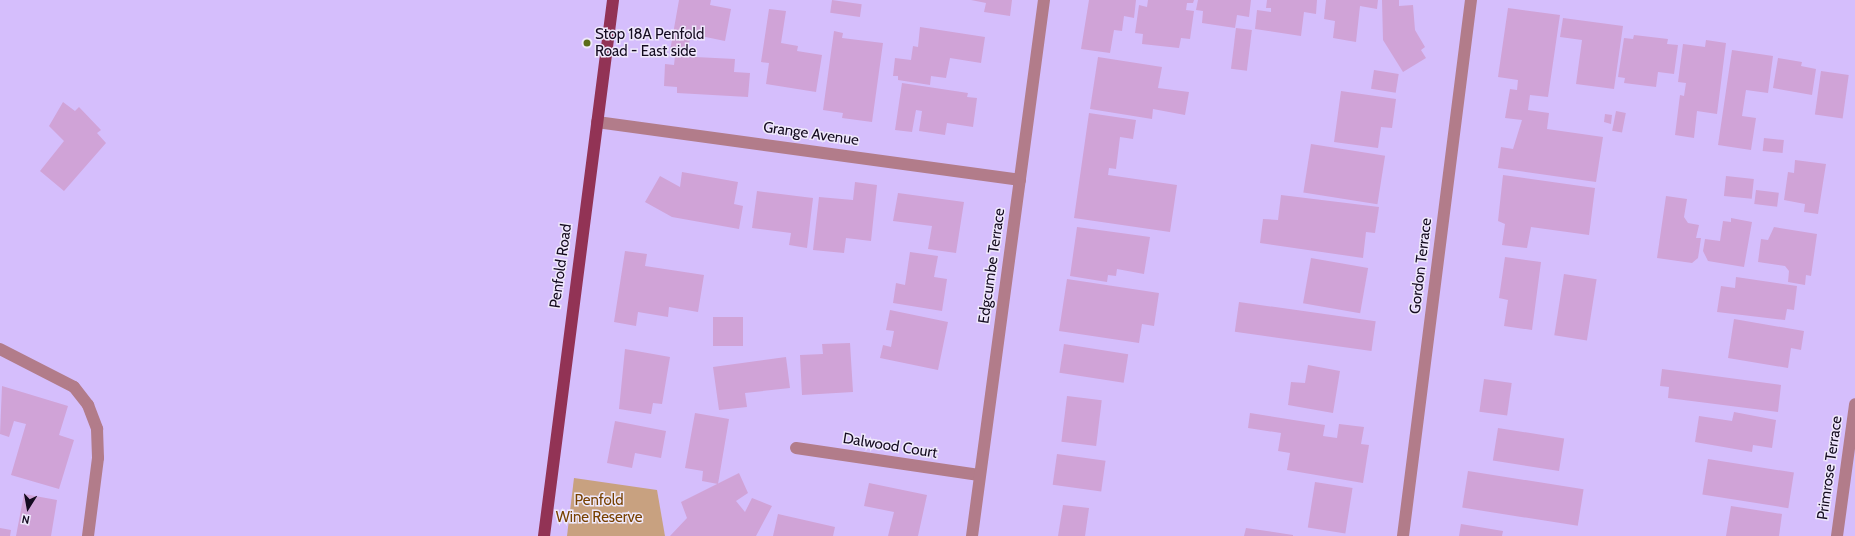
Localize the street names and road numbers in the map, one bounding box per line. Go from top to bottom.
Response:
street label: Grange Avenue [762,118,860,150]
street label: Edgcumbe Terrace [975,207,1009,325]
street label: Gordon Terrace [1406,217,1436,315]
street label: Penfold Road [546,223,576,309]
street label: Primrose Terrace [1814,415,1846,521]
street label: Dalwood Court [841,430,939,462]

